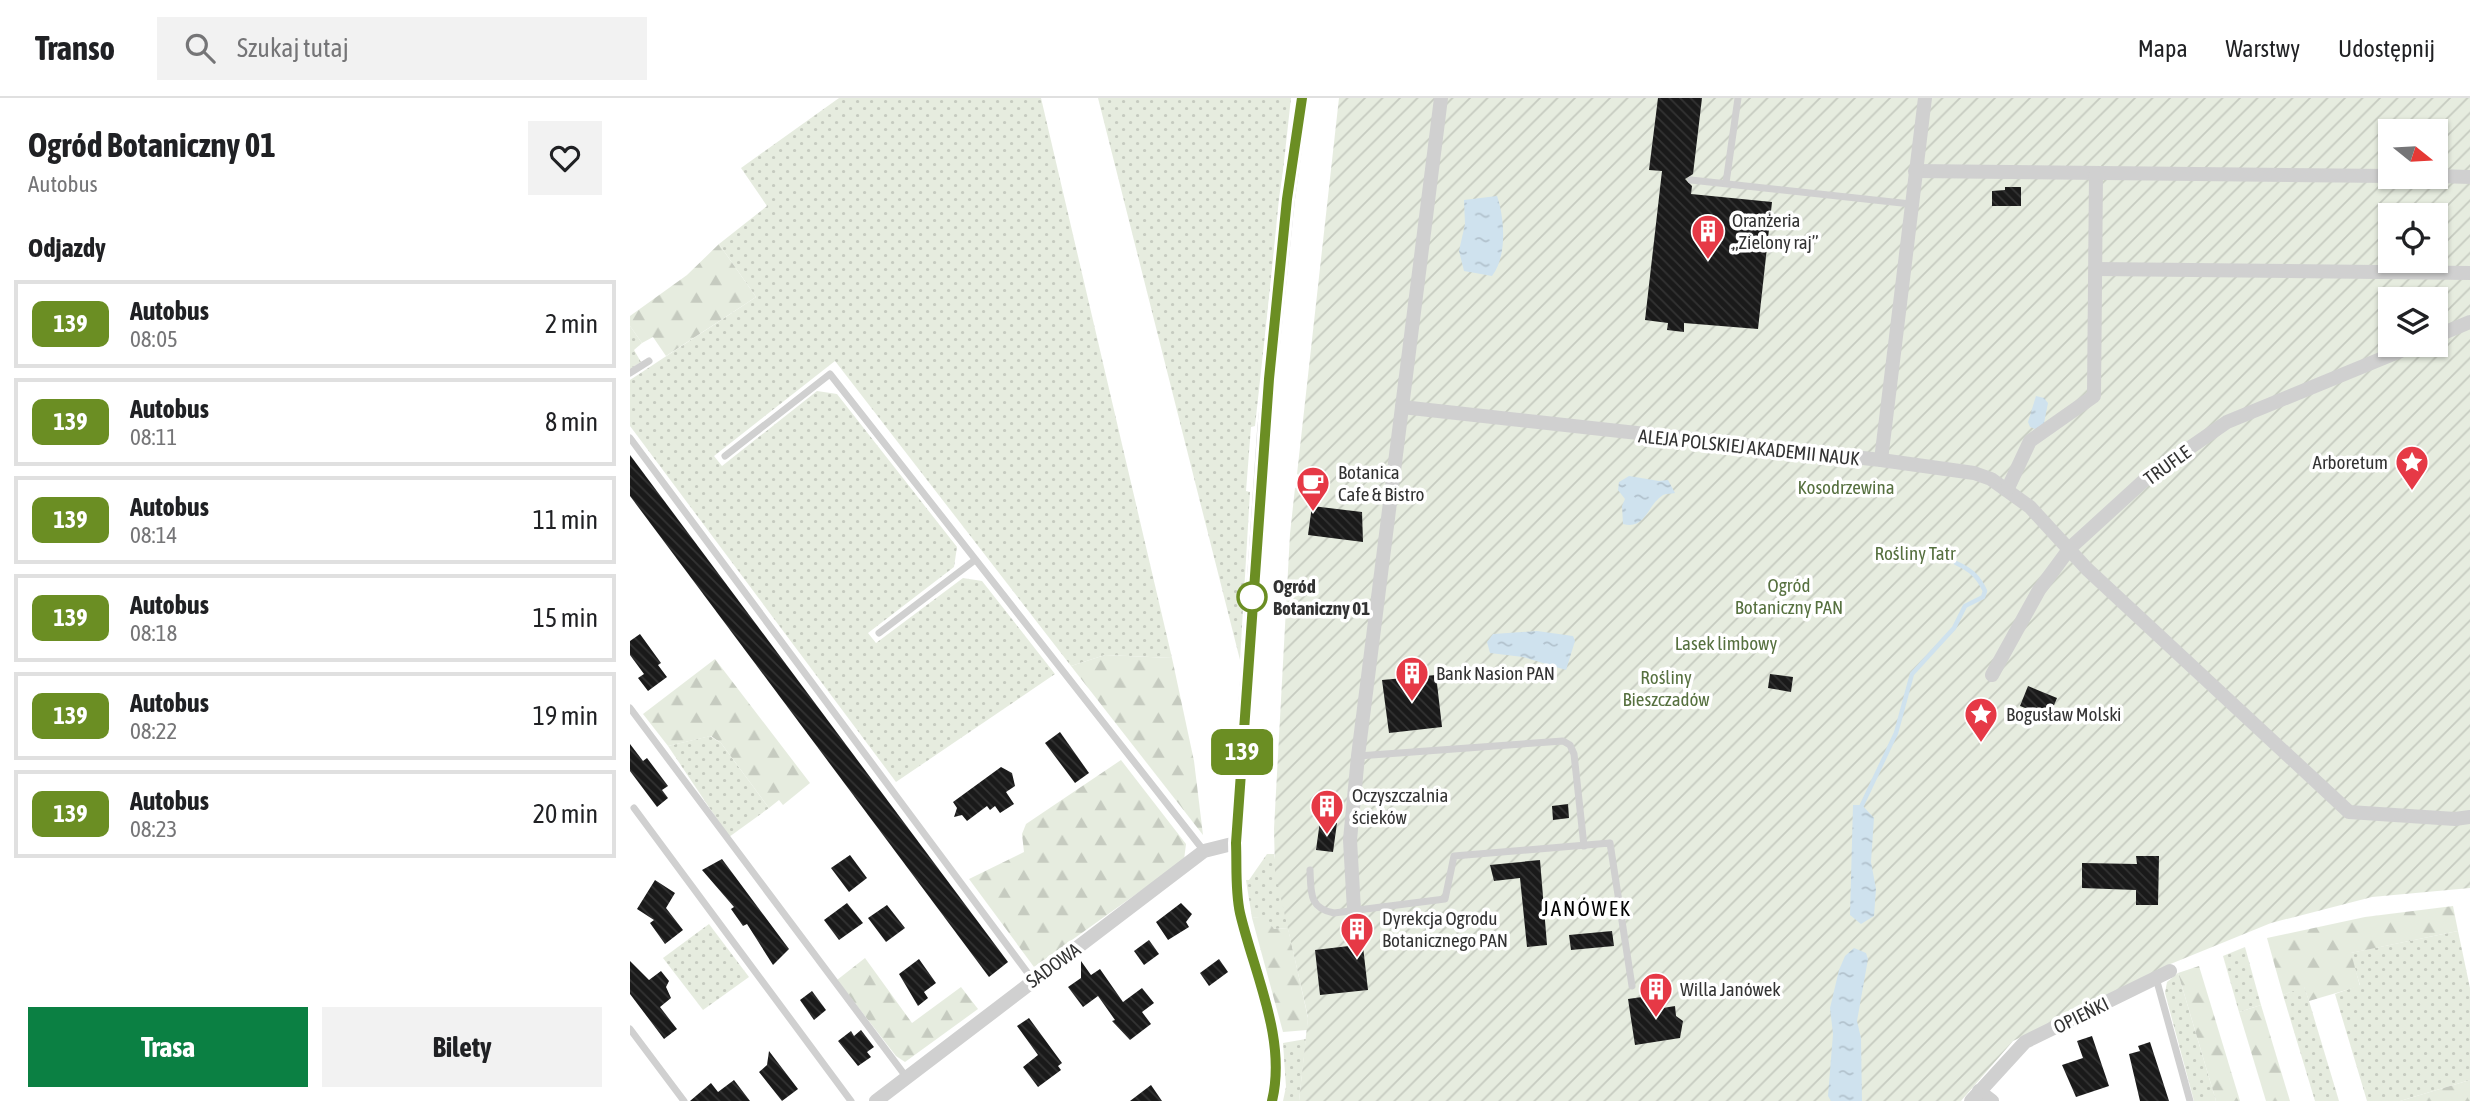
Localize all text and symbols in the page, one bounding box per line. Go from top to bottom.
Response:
search box [157,17,647,80]
text: Transo [35,29,115,67]
icon: search [181,29,219,67]
text: Szukaj tutaj [237,33,349,63]
text: Mapa [2138,35,2188,62]
text: Warstwy [2226,35,2300,62]
text: Udostępnij [2338,35,2435,62]
north arrow [2378,119,2448,189]
map controls [2378,119,2448,357]
button: heart [528,121,602,195]
text: Ogród Botaniczny 01 [28,126,276,164]
text: Autobus [28,171,98,197]
button: locate [2378,203,2448,273]
place label: Oranżeria „Zielony raj” [1732,209,1819,253]
building icon: Oranżeria „Zielony raj” [1689,212,1727,261]
text: Odjazdy [28,233,106,263]
button: layers [2378,287,2448,357]
text: Autobus [130,296,209,326]
text: 2 min [545,309,598,339]
text: 139 [54,310,87,337]
text: 08:05 [130,326,178,352]
text: Autobus [130,394,209,424]
text: 8 min [545,407,598,437]
text: 139 [54,408,87,435]
text: 08:11 [130,424,177,450]
street label: ALEJA POLSKIEJ AKADEMII NAUK [1637,424,1861,470]
street label: TRUFLE [2139,441,2195,489]
place icon: Arboretum [2393,443,2431,492]
place label: Arboretum [2313,451,2388,473]
place label: Botanica Cafe & Bistro [1338,461,1425,505]
cafe icon: Botanica Cafe & Bistro [1294,464,1332,513]
park label: Kosodrzewina [1798,476,1894,498]
text: Autobus [130,492,209,522]
text: 11 min [533,505,598,535]
text: 139 [54,506,87,533]
text: 08:14 [130,522,177,548]
park label: Rośliny Tatr [1874,542,1956,564]
park label: Ogród Botaniczny PAN [1735,574,1843,618]
place label: Ogród Botaniczny 01 [1273,575,1370,619]
marker: Ogród Botaniczny 01 [1237,582,1267,612]
text: Autobus [130,590,209,620]
text: 15 min [533,603,598,633]
text: 139 [54,604,87,631]
text: 08:18 [130,620,177,646]
park label: Lasek limbowy [1675,632,1777,654]
building icon: Bank Nasion PAN [1393,654,1431,703]
place label: Bank Nasion PAN [1436,662,1555,684]
park label: Rośliny Bieszczadów [1622,666,1710,710]
text: Autobus [130,688,209,718]
place icon: Bogusław Molski [1962,695,2000,744]
text: 19 min [533,701,598,731]
text: 139 [54,702,87,729]
place label: Bogusław Molski [2006,703,2121,725]
text: 08:22 [130,718,177,744]
line badge: 139 [1202,729,1282,775]
text: 139 [1225,738,1259,765]
place label: Oczyszczalnia ścieków [1352,784,1448,828]
text: Autobus [130,786,209,816]
building icon: Oczyszczalnia ścieków [1308,787,1346,836]
text: 20 min [533,799,598,829]
text: 139 [54,800,87,827]
text: 08:23 [130,816,177,842]
district label: JANÓWEK [1542,896,1632,920]
place label: Dyrekcja Ogrodu Botanicznego PAN [1382,907,1508,951]
building icon: Dyrekcja Ogrodu Botanicznego PAN [1338,910,1376,959]
street label: SADOWA [1022,938,1085,992]
building icon: Willa Janówek [1637,970,1675,1019]
place label: Willa Janówek [1680,978,1781,1000]
street label: OPIEŃKI [2050,992,2112,1038]
button: Trasa [28,1007,308,1087]
button: Bilety [322,1007,602,1087]

